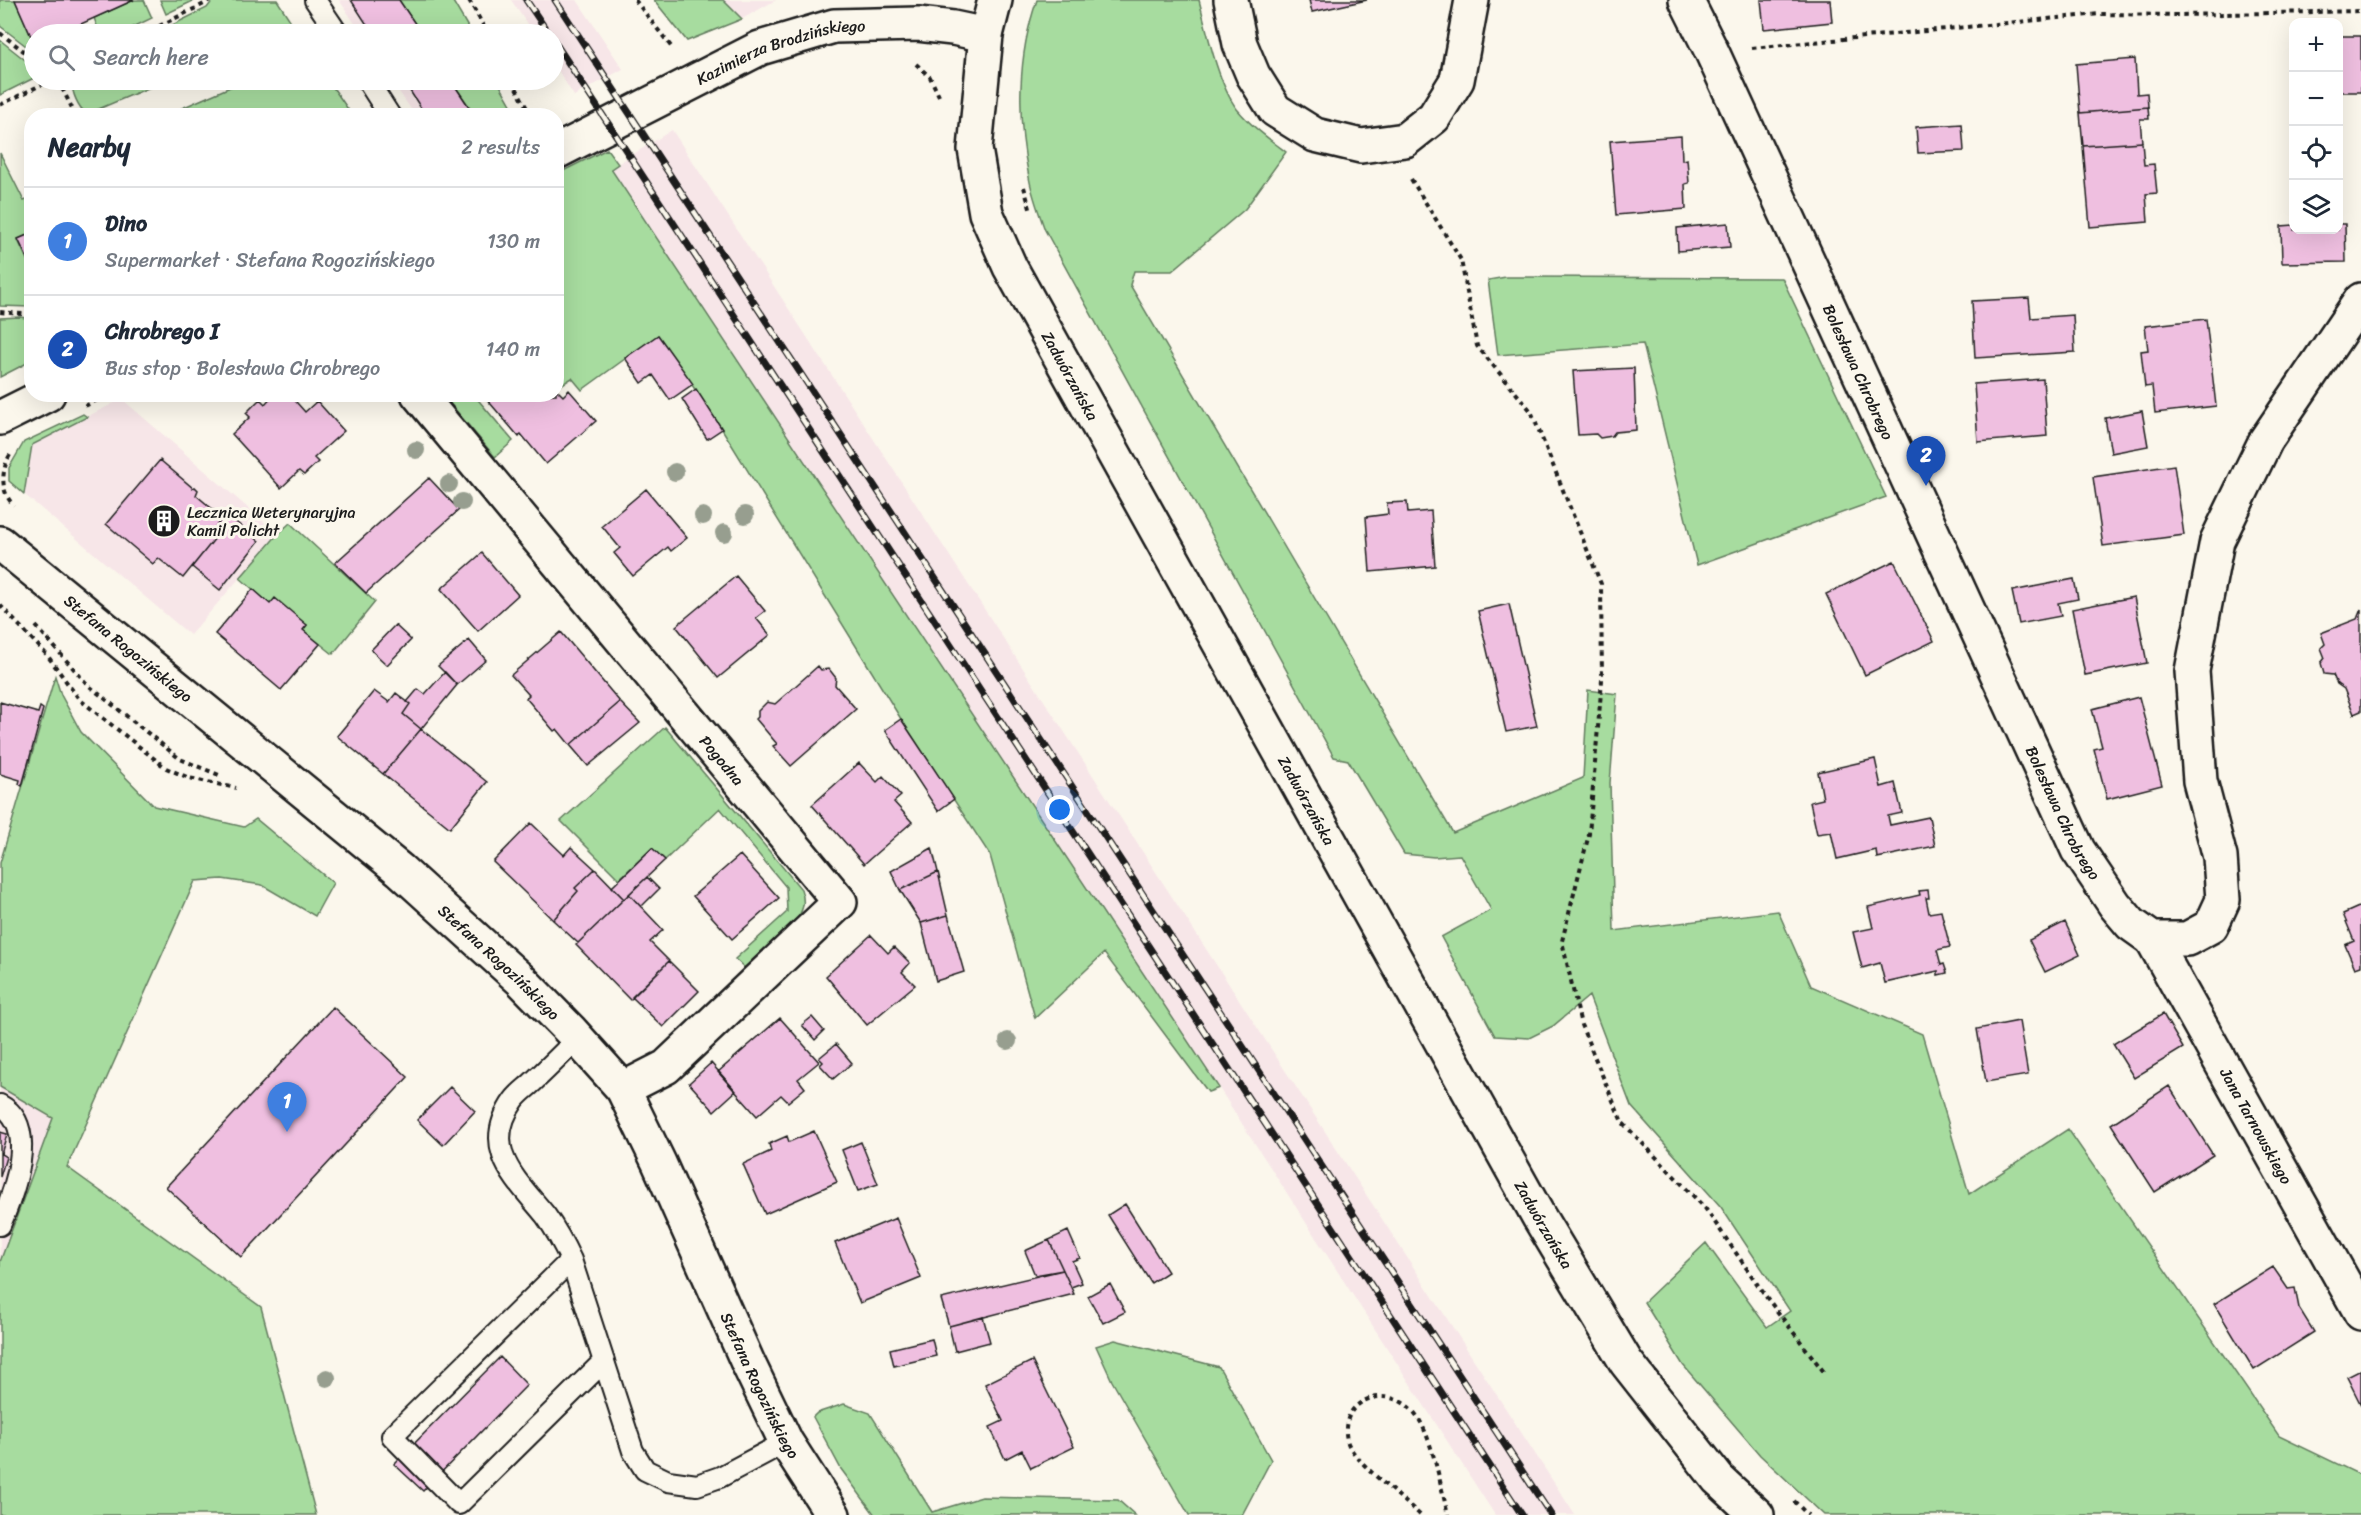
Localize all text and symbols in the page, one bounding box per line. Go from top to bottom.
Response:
street label: Kazimierza Brodzińskiego [691,11,866,93]
map controls [2289,18,2343,234]
button: + [2289,18,2343,72]
search box [24,24,564,90]
text: Search here [93,38,209,77]
icon: search [45,41,78,74]
button: − [2289,72,2343,126]
text: Nearby [48,124,130,170]
button: locate [2289,126,2343,180]
text: 2 results [461,130,540,165]
button: layers [2289,180,2343,234]
text: Dino [105,204,147,243]
text: 1 [63,224,72,259]
text: 130 m [487,224,540,259]
text: Supermarket · Stefana Rogozińskiego [105,243,435,278]
street label: Bolesława Chrobrego [1815,299,1903,445]
text: Chrobrego I [105,312,219,351]
street label: Zadwórzańska [1034,325,1107,426]
text: 2 [62,332,73,367]
text: 140 m [486,332,540,367]
text: Bus stop · Bolesława Chrobrego [105,351,380,386]
pin: 2 [1906,436,1946,486]
place label: Lecznica Weterynaryjna Kamil Policht [187,498,356,545]
building icon: Lecznica Weterynaryjna Kamil Policht [146,503,182,539]
street label: Stefana Rogozińskiego [58,586,200,710]
street label: Pogodna [692,728,752,792]
street label: Bolesława Chrobrego [2017,741,2109,886]
street label: Zadwórzańska [1270,750,1344,851]
your location [1045,795,1074,824]
street label: Stefana Rogozińskiego [431,897,568,1027]
street label: Jana Tarnowskiego [2211,1061,2301,1190]
pin: 1 [268,1082,306,1132]
street label: Zadwórzańska [1507,1174,1582,1275]
street label: Stefana Rogozińskiego [713,1307,808,1465]

